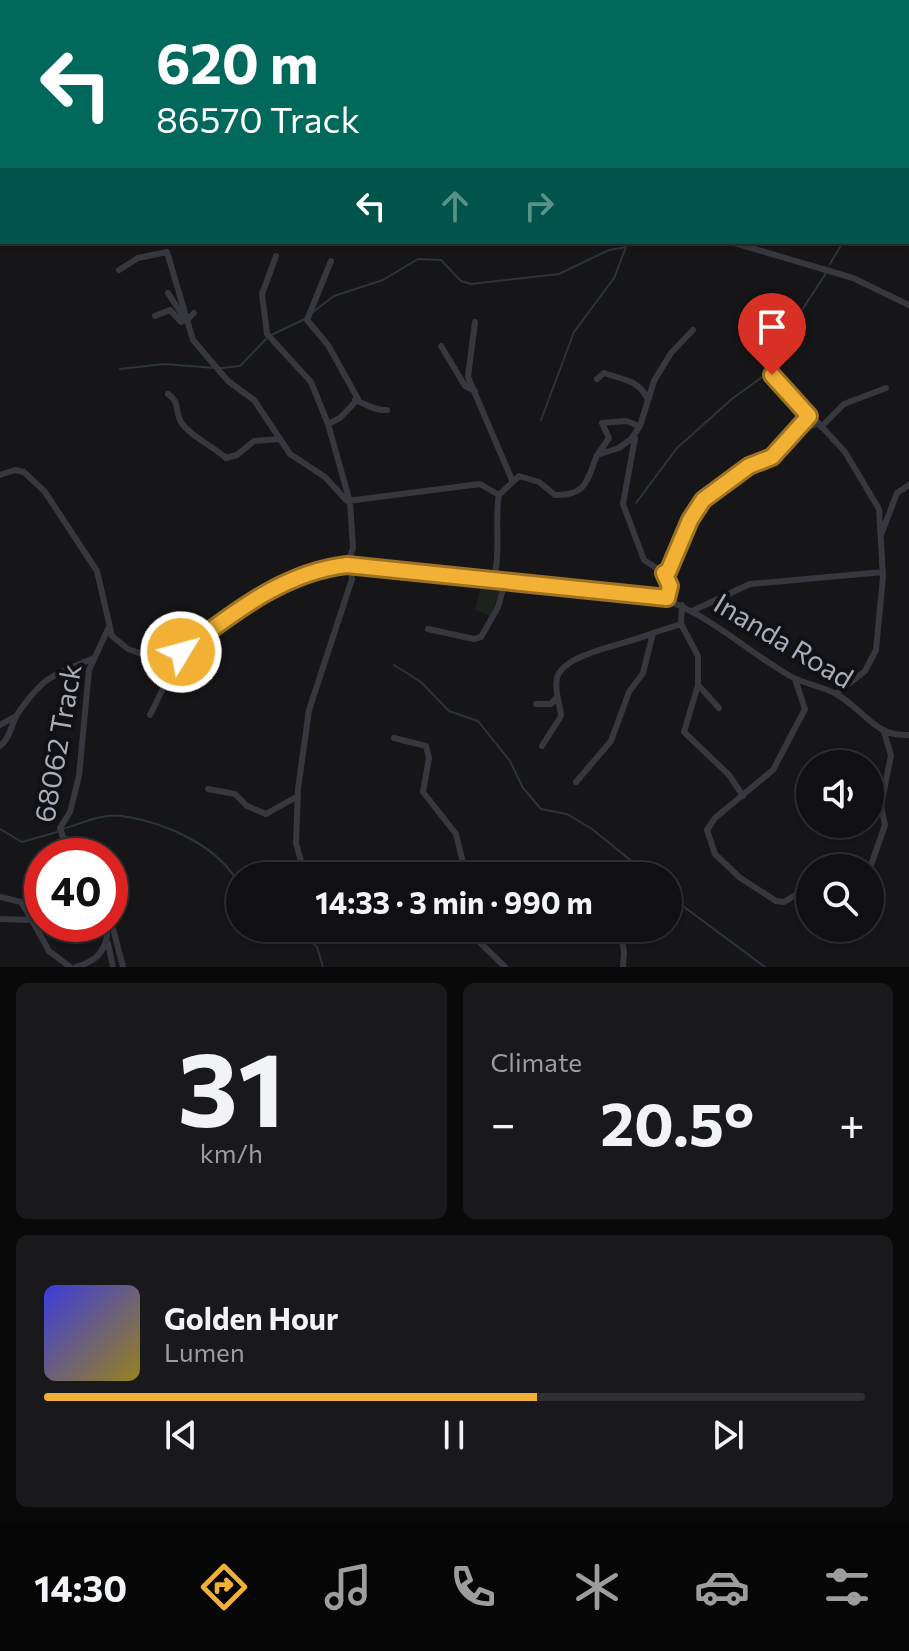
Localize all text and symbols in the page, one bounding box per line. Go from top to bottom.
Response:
text: 620 m [156,27,319,96]
icon: left [24,32,128,136]
text: 86570 Track [156,96,360,140]
icon: left [349,184,393,228]
icon: ahead [433,184,477,228]
icon: right [517,184,561,228]
pin [738,293,806,375]
icon: arrive [750,305,794,349]
street label: Inanda Road [708,585,860,695]
position arrow [139,610,223,694]
street label: 68062 Track [26,661,88,825]
map controls [796,750,884,942]
button: sound [796,750,884,838]
speed limit sign: 40 [24,838,128,942]
button: search [796,854,884,942]
text: 14:33 · 3 min · 990 m [315,883,593,920]
text: 31 [177,1021,285,1148]
text: Climate [491,1046,582,1077]
text: 20.5° [600,1085,754,1158]
text: − [491,1095,516,1149]
text: + [839,1095,865,1149]
text: km/h [200,1137,263,1168]
text: Golden Hour [164,1299,338,1336]
text: Lumen [164,1336,245,1367]
icon: previous [159,1413,203,1457]
icon: pause [432,1413,476,1457]
icon: next [706,1413,750,1457]
icon: directions [196,1559,252,1615]
icon: music [320,1559,376,1615]
icon: phone [445,1559,501,1615]
icon: climate [569,1559,625,1615]
icon: car [694,1559,750,1615]
icon: filters [819,1559,875,1615]
text: 14:30 [34,1565,127,1609]

